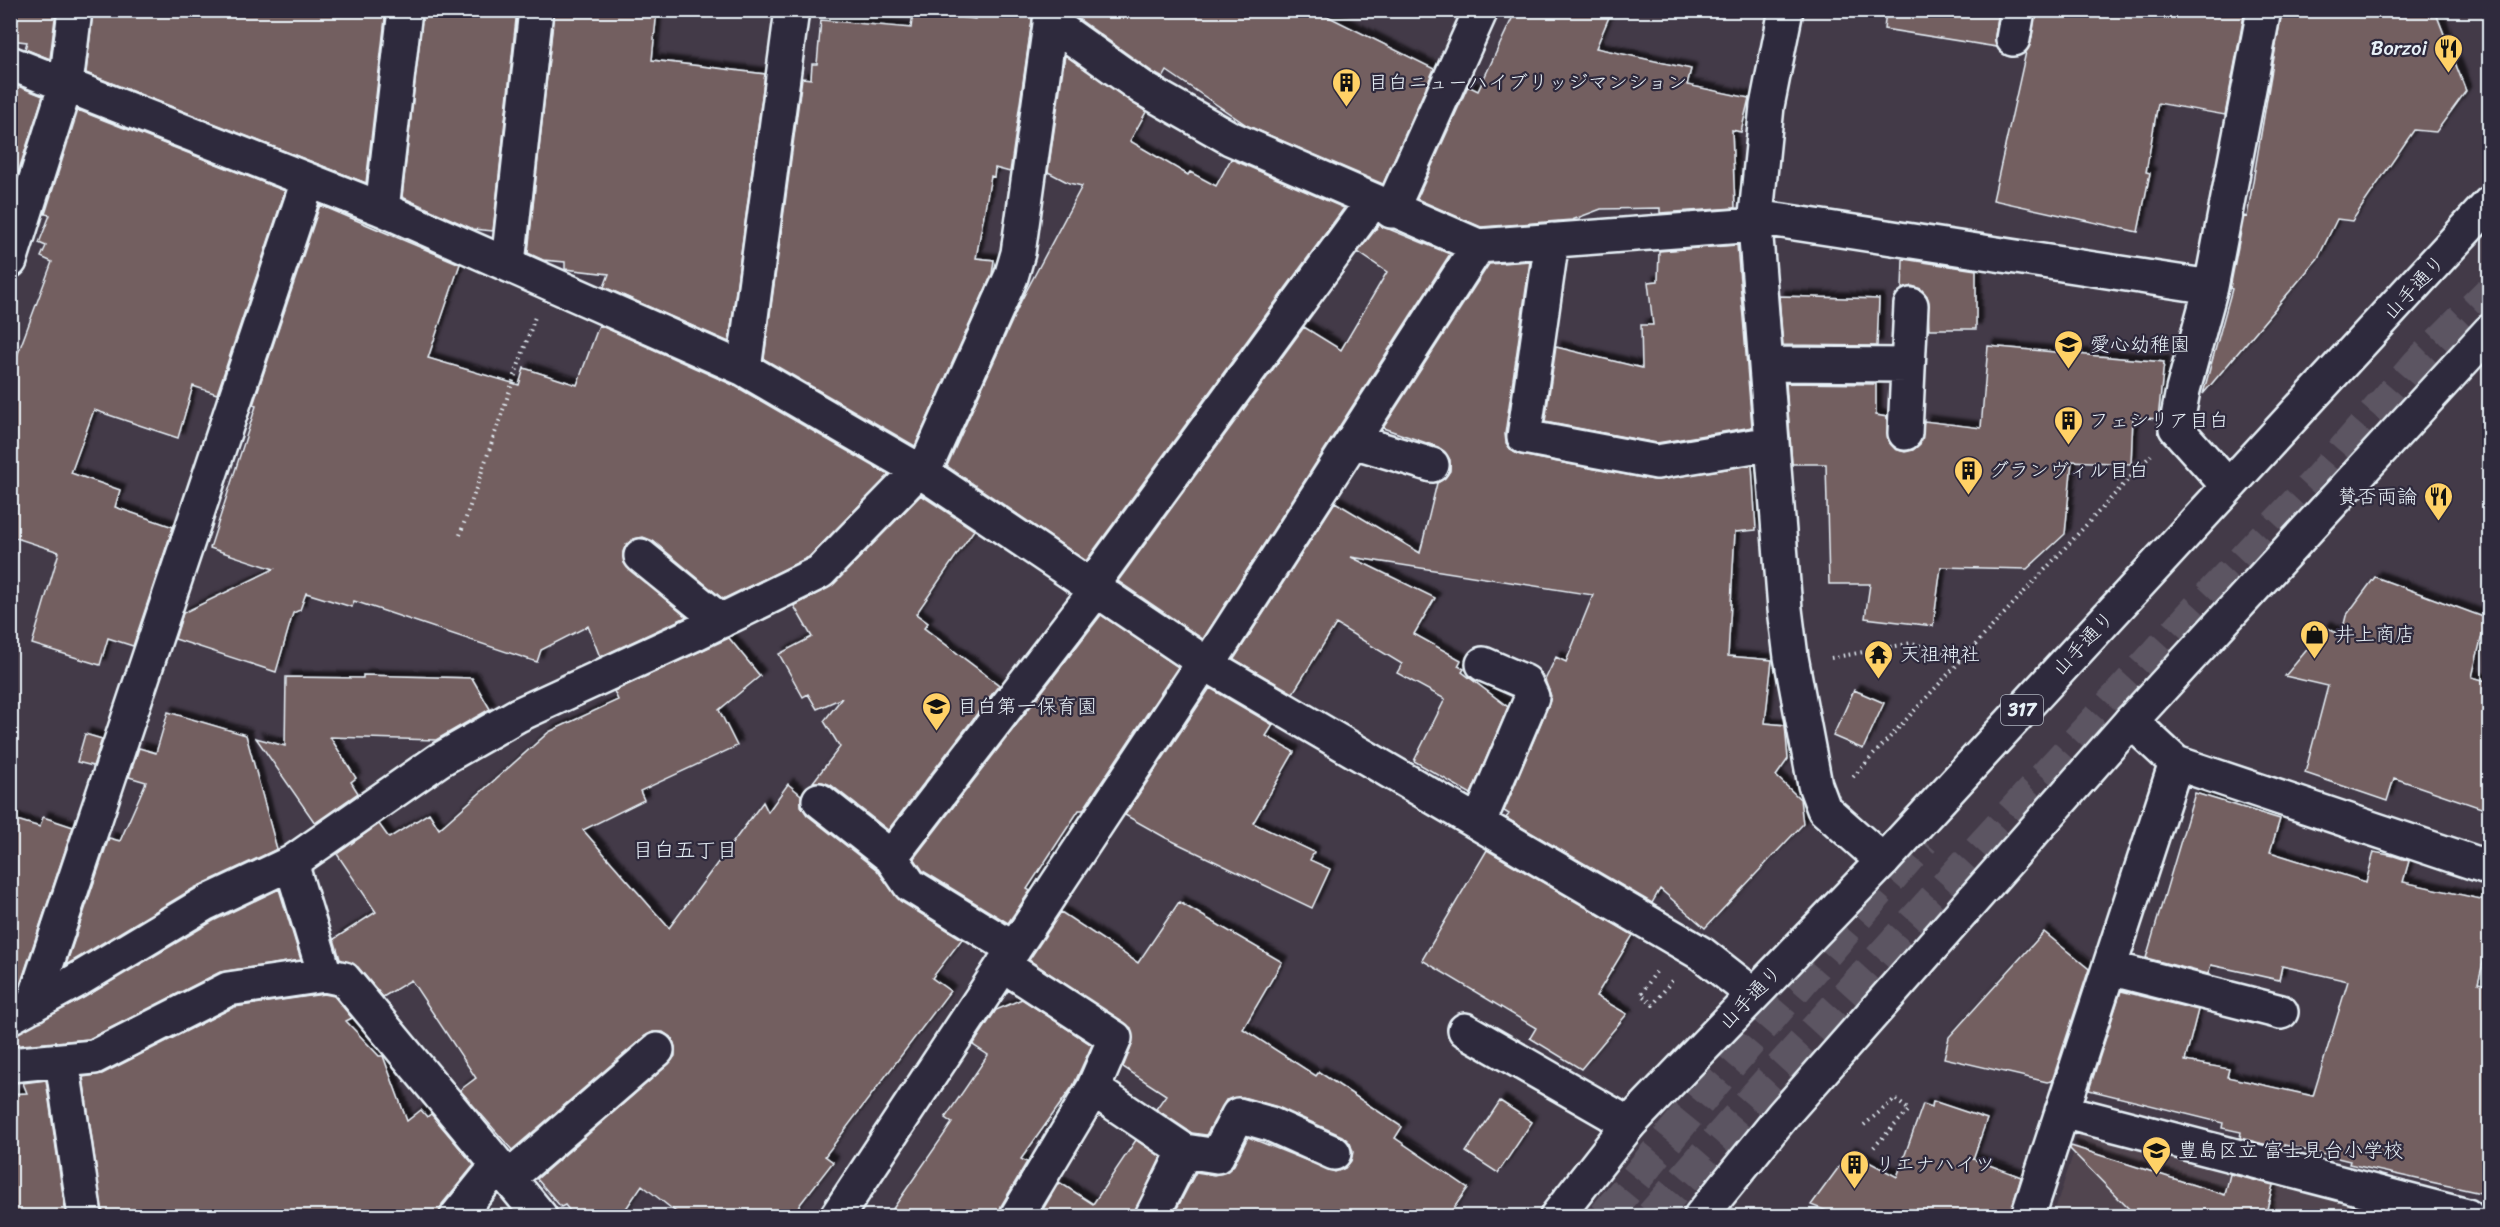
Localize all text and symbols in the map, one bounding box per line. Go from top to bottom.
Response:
place label: Borzoi [2371,31,2427,66]
restaurant icon: Borzoi [2432,32,2464,74]
place label: 目白ニューハイブリッジマンション [1368,65,1687,100]
building icon: 目白ニューハイブリッジマンション [1331,66,1363,108]
street label: 山手通り [2374,246,2454,329]
place label: 愛心幼稚園 [2090,327,2190,362]
school or university icon: 愛心幼稚園 [2053,328,2085,370]
place label: フェシリア目白 [2089,403,2229,438]
building icon: フェシリア目白 [2052,404,2084,446]
place label: グランヴィル目白 [1989,453,2149,488]
building icon: グランヴィル目白 [1952,454,1984,496]
place label: 賛否両論 [2337,479,2417,514]
restaurant icon: 賛否両論 [2422,480,2454,522]
street label: 山手通り [2043,602,2123,685]
place label: 井上商店 [2335,617,2415,652]
shop icon: 井上商店 [2298,618,2330,660]
place label: 天祖神社 [1900,637,1980,672]
temple icon: 天祖神社 [1863,638,1895,680]
place label: 目白第一保育園 [957,689,1097,724]
school or university icon: 目白第一保育園 [920,690,952,732]
road number: 317 [2001,695,2043,725]
district label: 目白五丁目 [633,831,738,869]
street label: 山手通り [1710,956,1791,1038]
place label: 豊島区立 富士見台小学校 [2178,1133,2403,1168]
school or university icon: 豊島区立 富士見台小学校 [2141,1134,2173,1176]
place label: リエナハイツ [1875,1147,1995,1182]
building icon: リエナハイツ [1838,1148,1870,1190]

